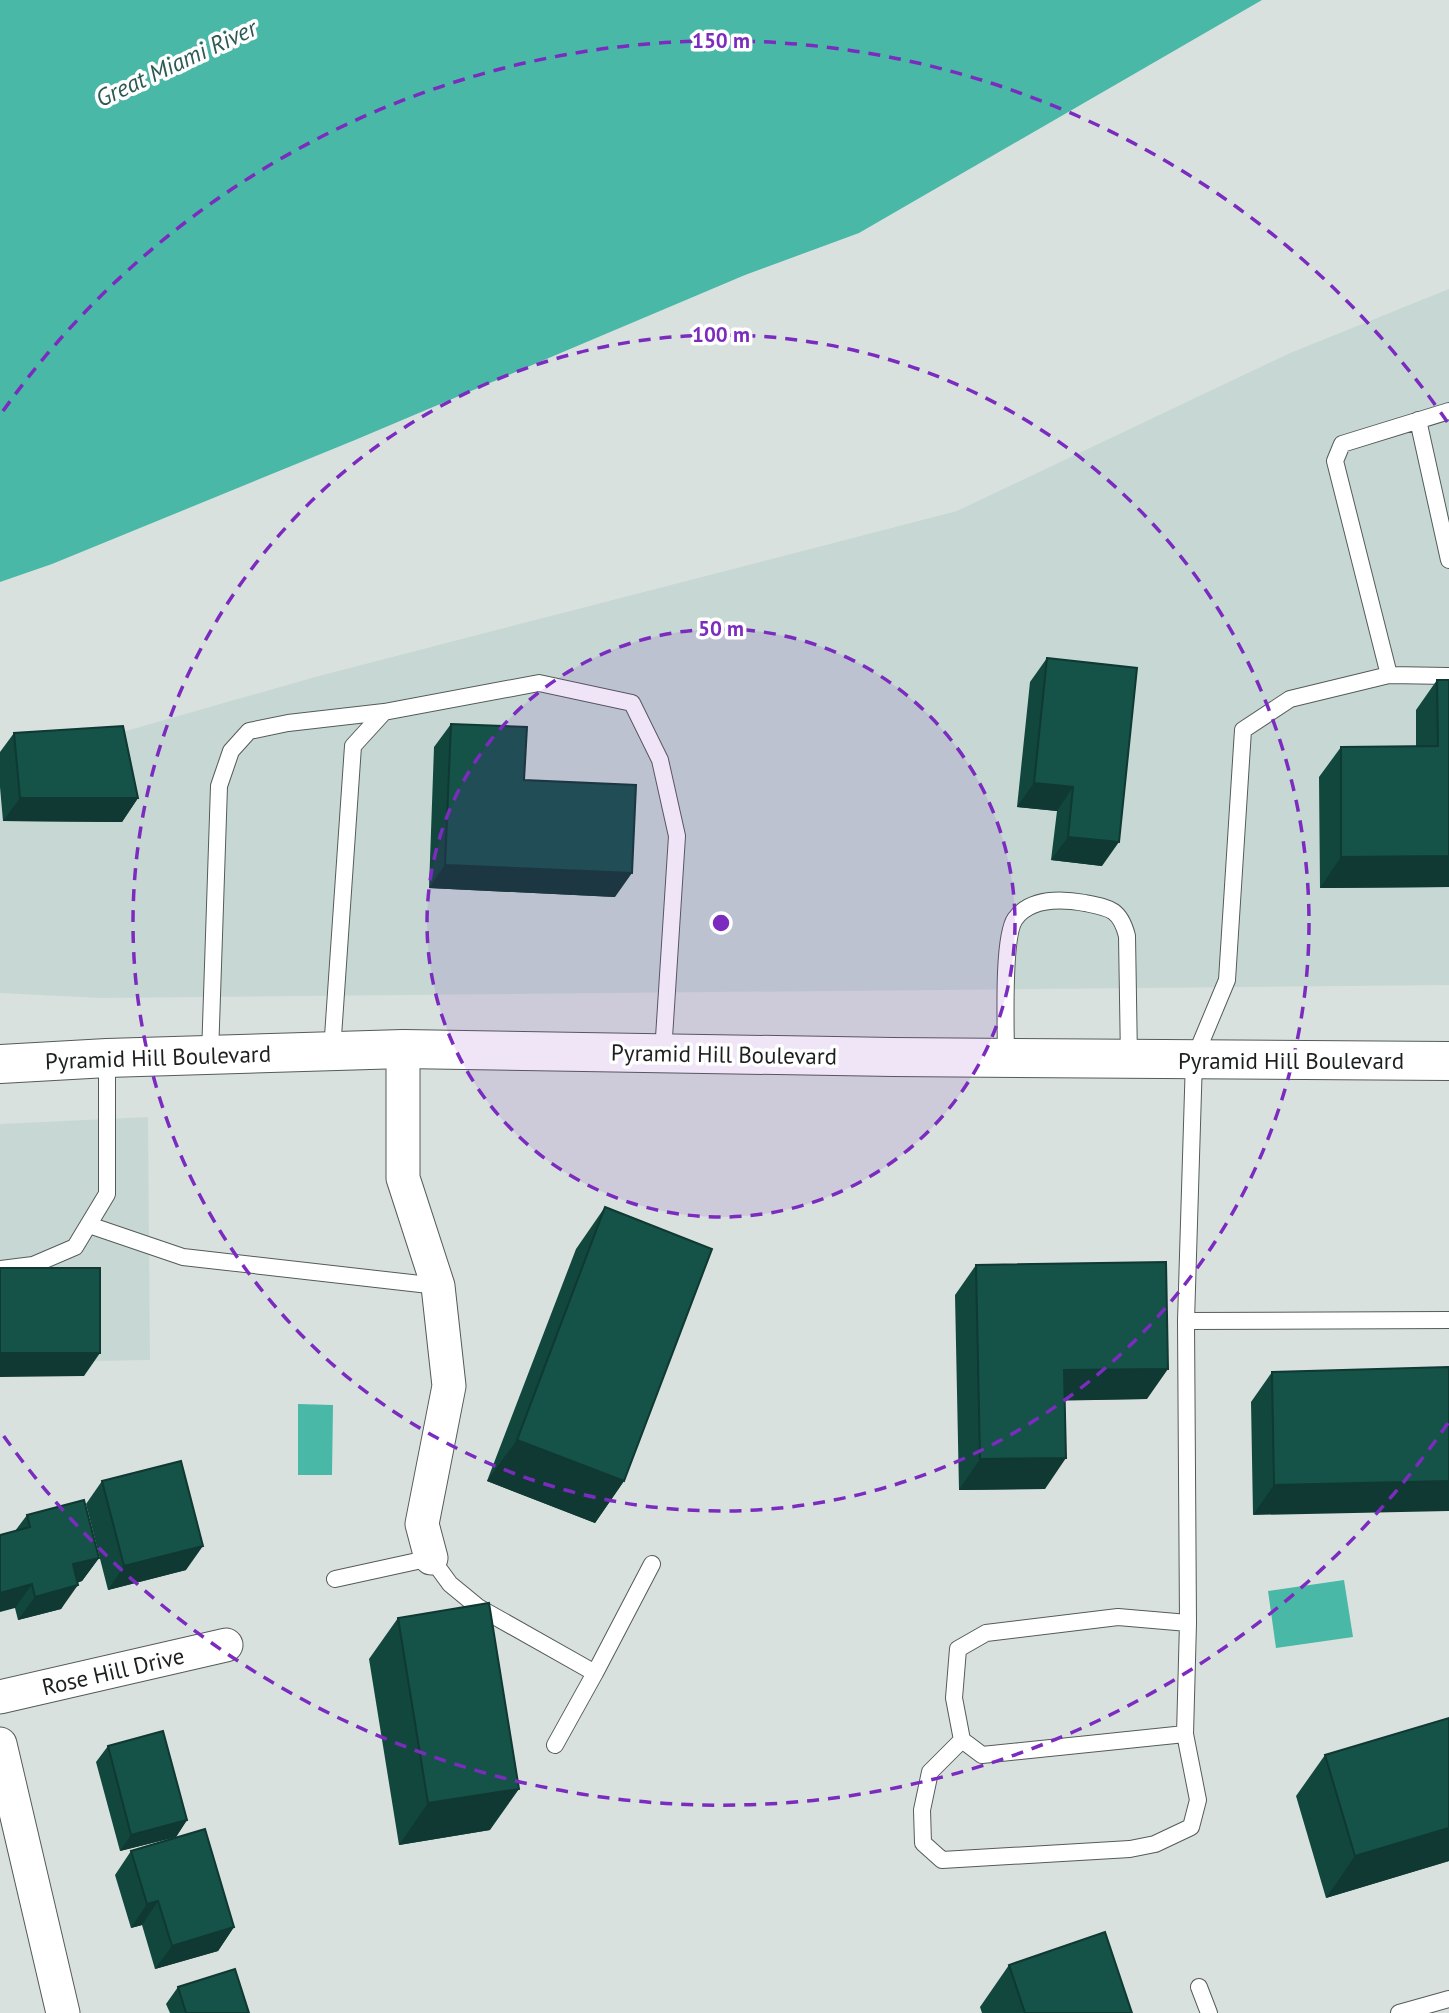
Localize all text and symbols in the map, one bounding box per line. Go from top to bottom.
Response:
water label: Great Miami River [91,11,263,114]
text: 150 m [692,27,750,54]
text: 100 m [692,321,750,348]
text: 50 m [698,615,744,642]
centre of rings [709,911,733,935]
street label: Pyramid Hill Boulevard [611,1038,837,1070]
street label: Pyramid Hill Boulevard [45,1039,271,1075]
street label: Pyramid Hill Boulevard [1178,1046,1404,1075]
street label: Rose Hill Drive [39,1641,187,1701]

